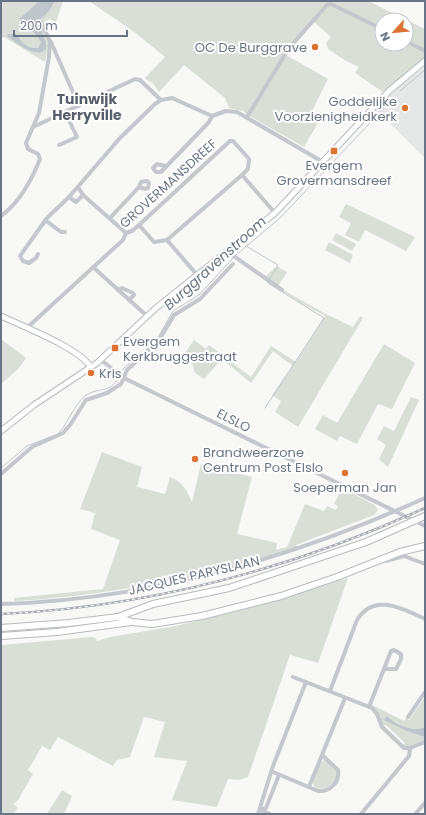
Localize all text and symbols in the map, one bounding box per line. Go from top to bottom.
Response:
scale bar [14,12,127,38]
north arrow [374,12,414,52]
text: 200 m [20,17,58,34]
text: N [376,29,394,44]
place label: OC De Burggrave [195,38,307,57]
marker: OC De Burggrave [310,42,320,52]
district label: Tuinwijk Herryville [52,89,122,125]
place label: Goddelijke Voorzienigheidkerk [275,92,397,126]
marker: Goddelijke Voorzienigheidkerk [400,103,410,113]
street label: GROVERMANSDREEF [115,134,222,232]
marker: Evergem Grovermansdreef [329,146,339,156]
place label: Evergem Grovermansdreef [277,156,391,190]
water label: Burggravenstroom [159,211,271,315]
place label: Evergem Kerkbruggestraat [123,332,237,366]
marker: Evergem Kerkbruggestraat [110,343,120,353]
place label: Kris [99,364,122,383]
marker: Kris [86,368,96,378]
street label: ELSLO [214,404,254,437]
place label: Brandweerzone Centrum Post Elslo [203,443,323,477]
marker: Brandweerzone Centrum Post Elslo [190,454,200,464]
marker: Soeperman Jan [340,468,350,478]
place label: Soeperman Jan [293,478,397,497]
street label: JACQUES PARYSLAAN [127,551,262,600]

